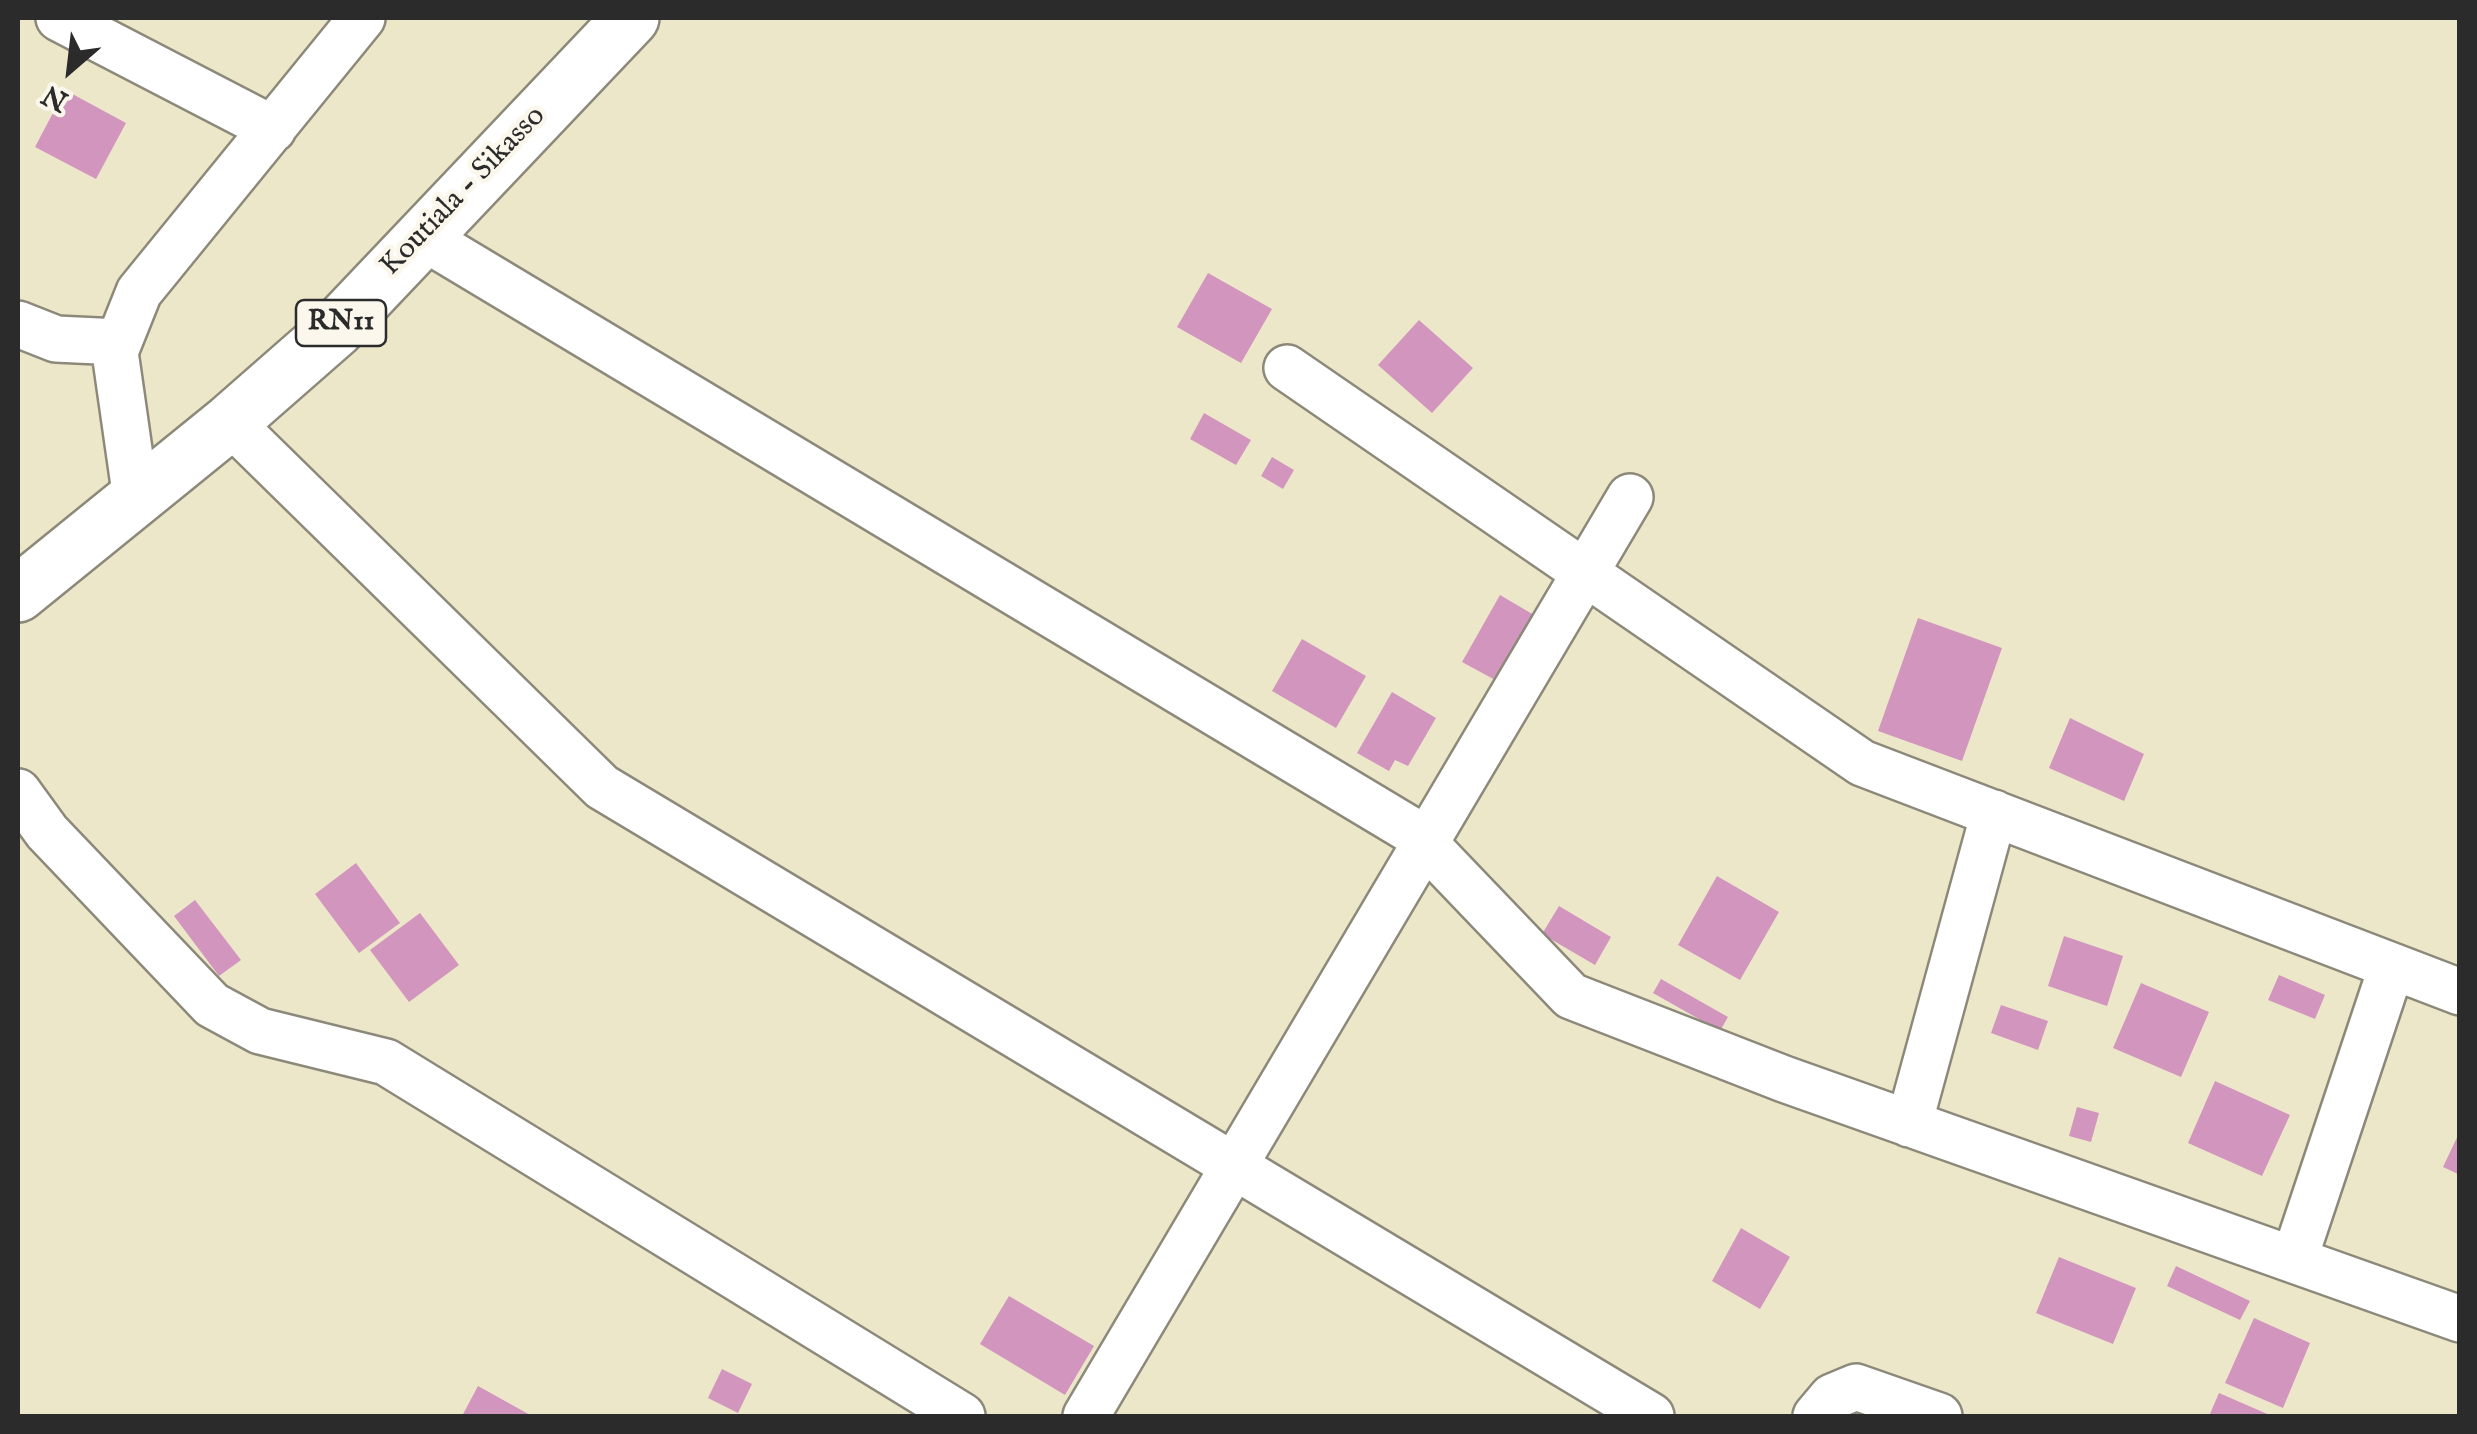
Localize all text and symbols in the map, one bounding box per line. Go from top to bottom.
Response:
north arrow [20,20,120,120]
text: N [37,76,75,118]
street label: Koutiala - Sikasso [374,100,554,284]
road number: RN11 [296,300,386,346]

